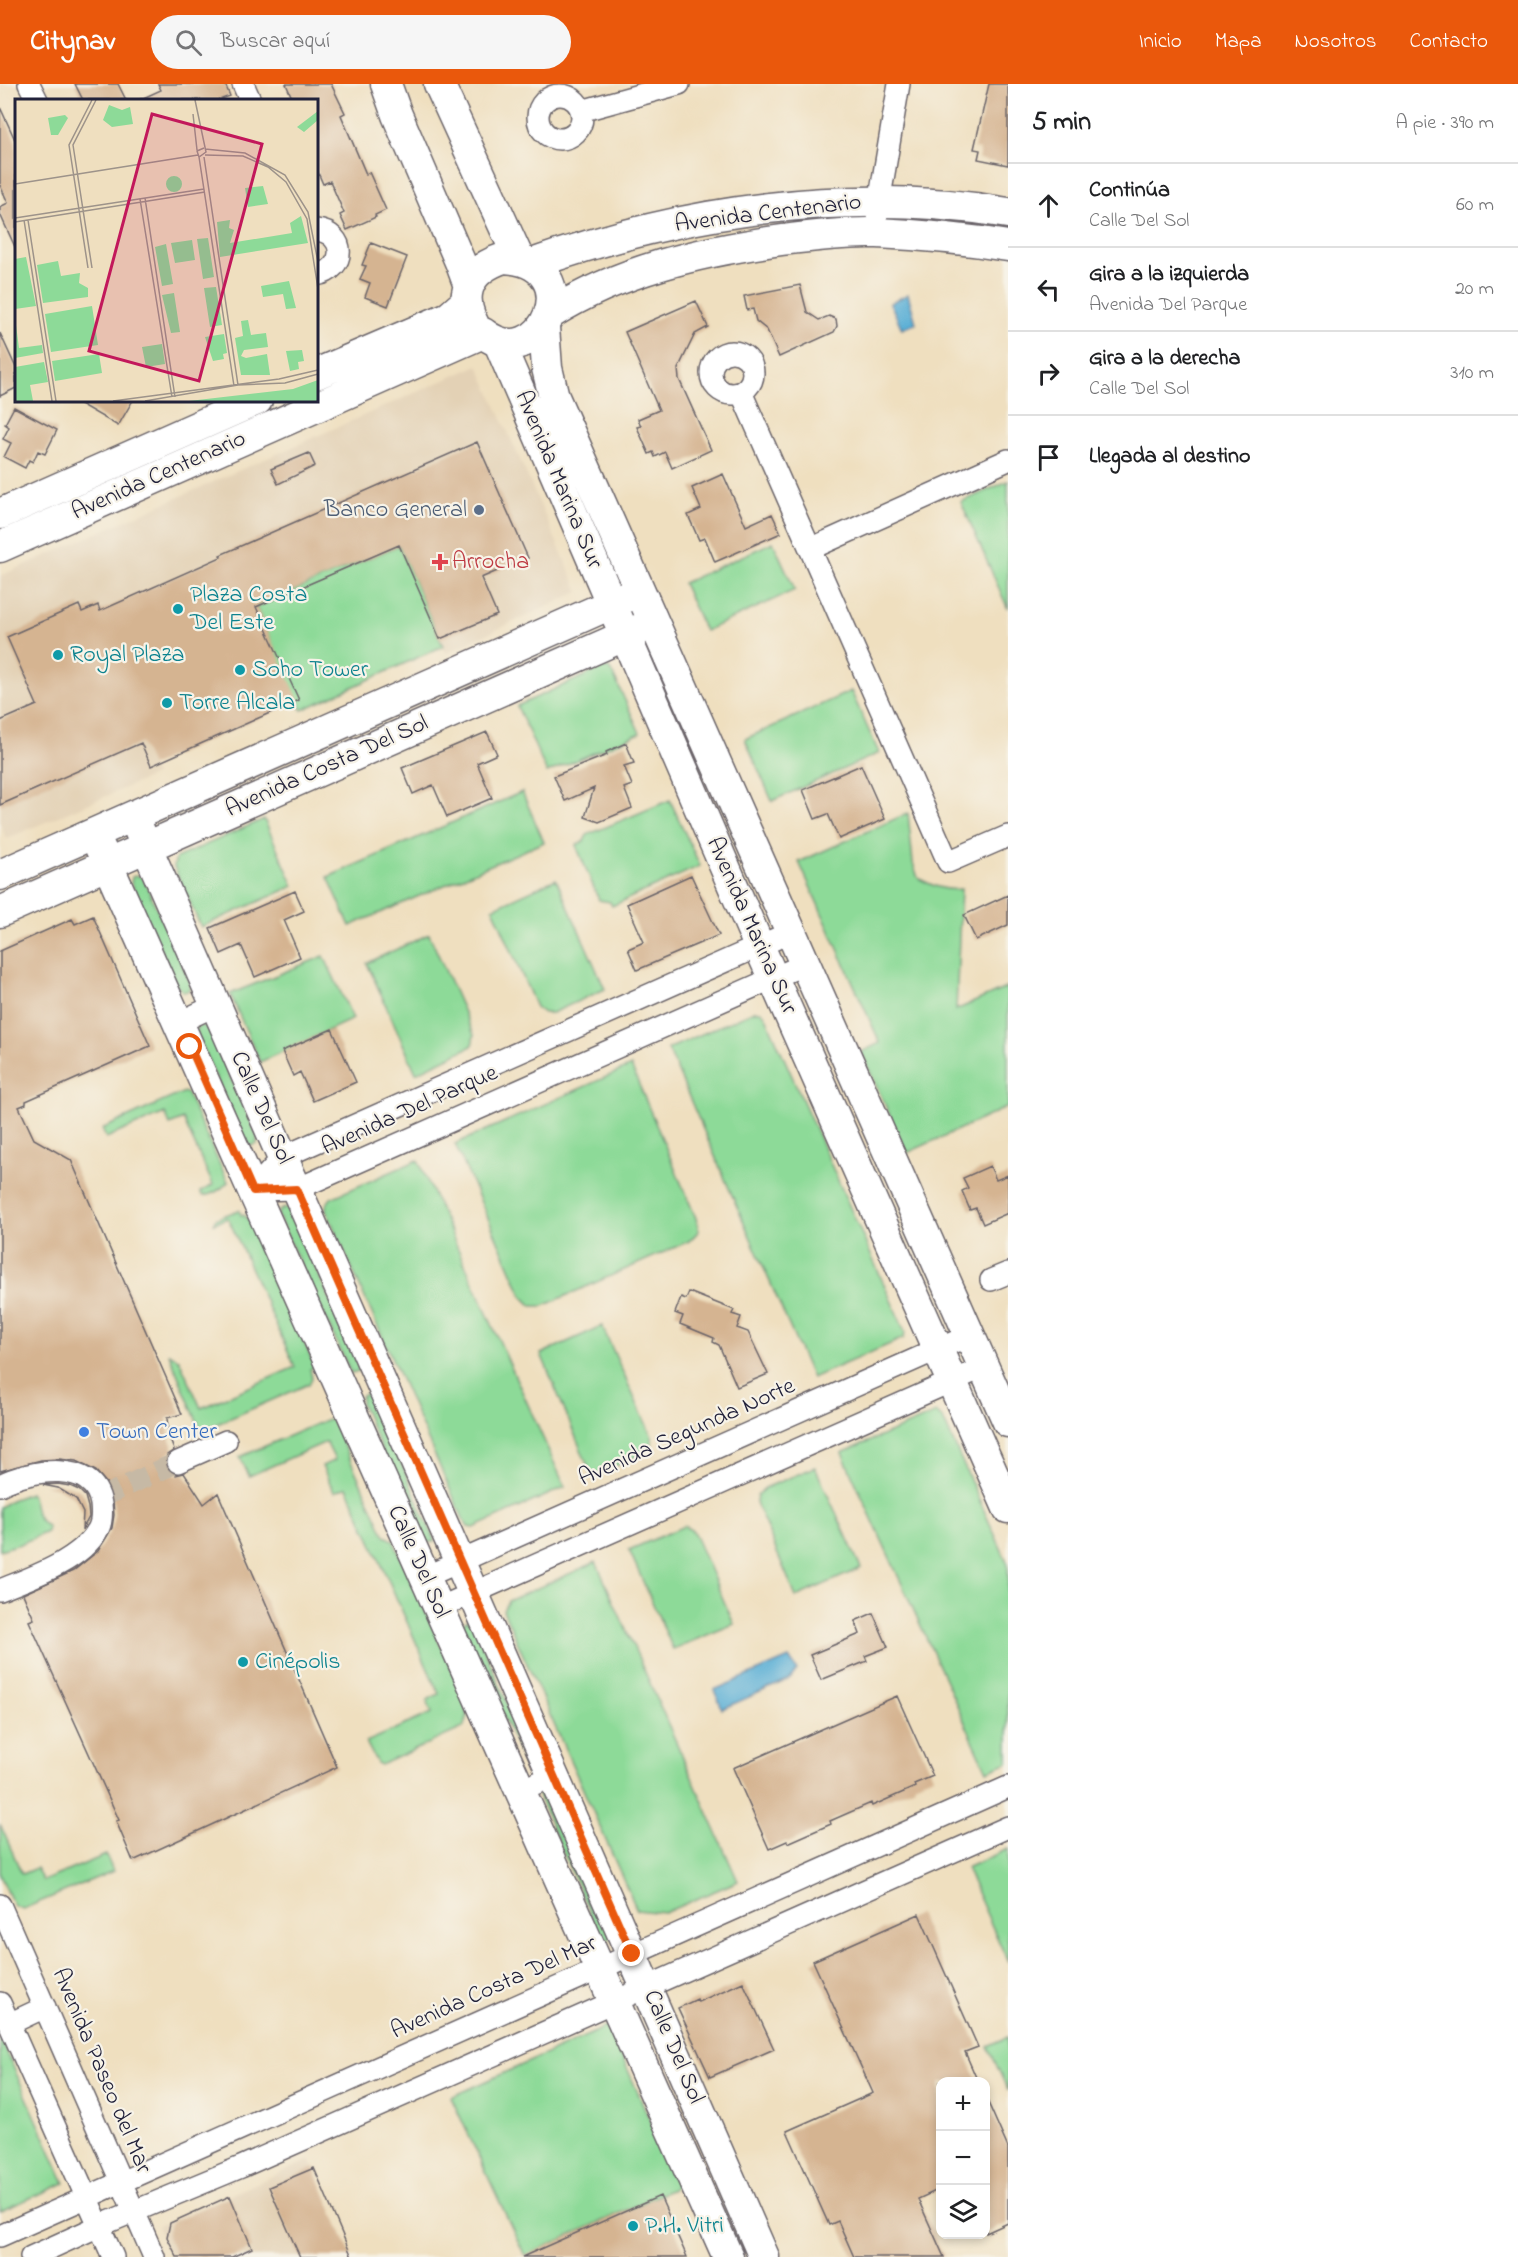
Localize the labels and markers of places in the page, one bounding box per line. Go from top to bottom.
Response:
place label: Banco General [323,493,467,528]
marker: Banco General [472,503,486,517]
place label: Arrocha [452,545,529,580]
marker: Arrocha [433,555,447,569]
place label: Plaza Costa Del Este [189,578,307,641]
marker: Plaza Costa Del Este [171,602,185,616]
place label: Royal Plaza [70,638,185,674]
marker: Royal Plaza [51,648,65,662]
place label: Soho Tower [252,653,369,688]
marker: Soho Tower [233,663,247,677]
place label: Torre Alcala [179,686,295,721]
marker: Torre Alcala [160,696,174,710]
place label: Town Center [96,1415,217,1450]
marker: Town Center [77,1425,91,1439]
place label: Cinépolis [255,1645,340,1680]
marker: Cinépolis [236,1655,250,1669]
place label: P.H. Vitri [645,2209,724,2244]
marker: P.H. Vitri [626,2219,640,2233]

